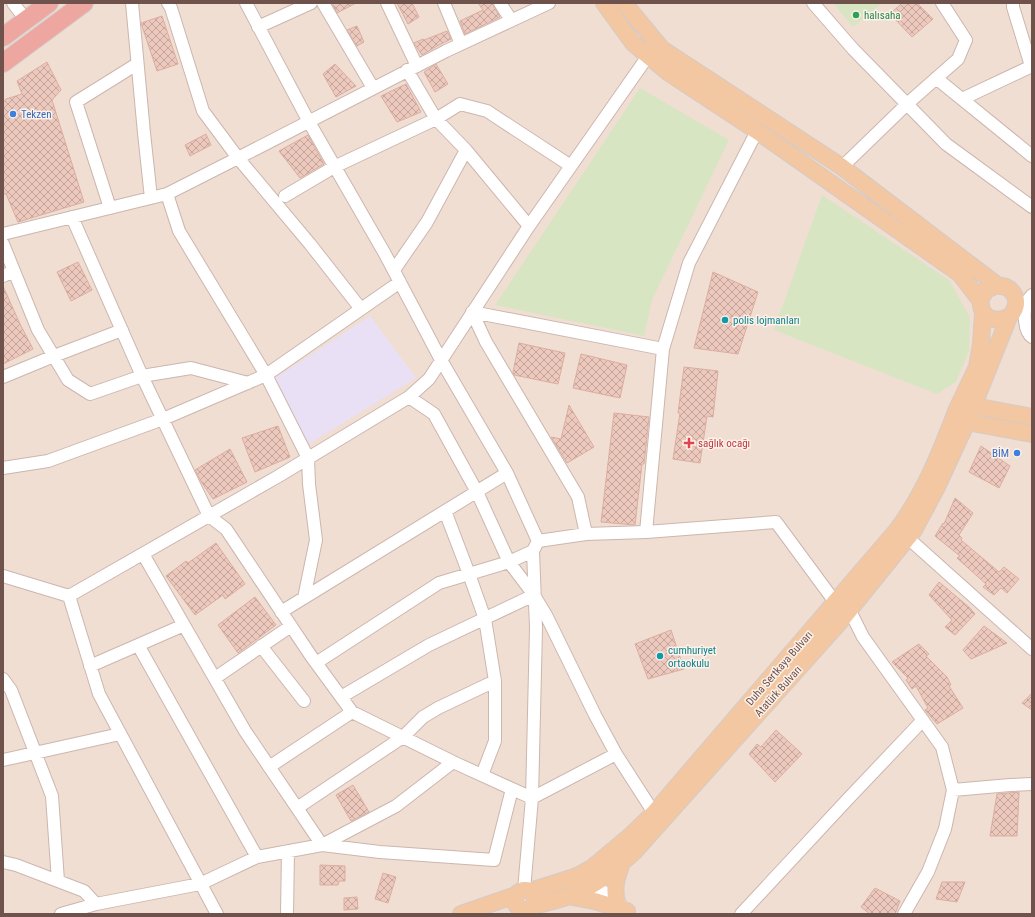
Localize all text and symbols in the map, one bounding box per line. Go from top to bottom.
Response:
place label: halısaha [864,9,901,22]
marker: halısaha [851,10,861,20]
place label: Tekzen [21,108,52,121]
marker: Tekzen [8,109,18,119]
place label: polis lojmanları [733,314,800,327]
marker: polis lojmanları [720,315,730,325]
marker: sağlık ocağı [683,437,695,449]
place label: sağlık ocağı [698,437,750,450]
place label: BİM [992,447,1009,460]
marker: BİM [1012,448,1022,458]
street label: Duha Sertkaya Bulvarı [743,628,815,708]
place label: cumhuriyet ortaokulu [668,644,716,670]
marker: cumhuriyet ortaokulu [655,651,665,661]
street label: Atatürk Bulvarı [752,663,805,719]

